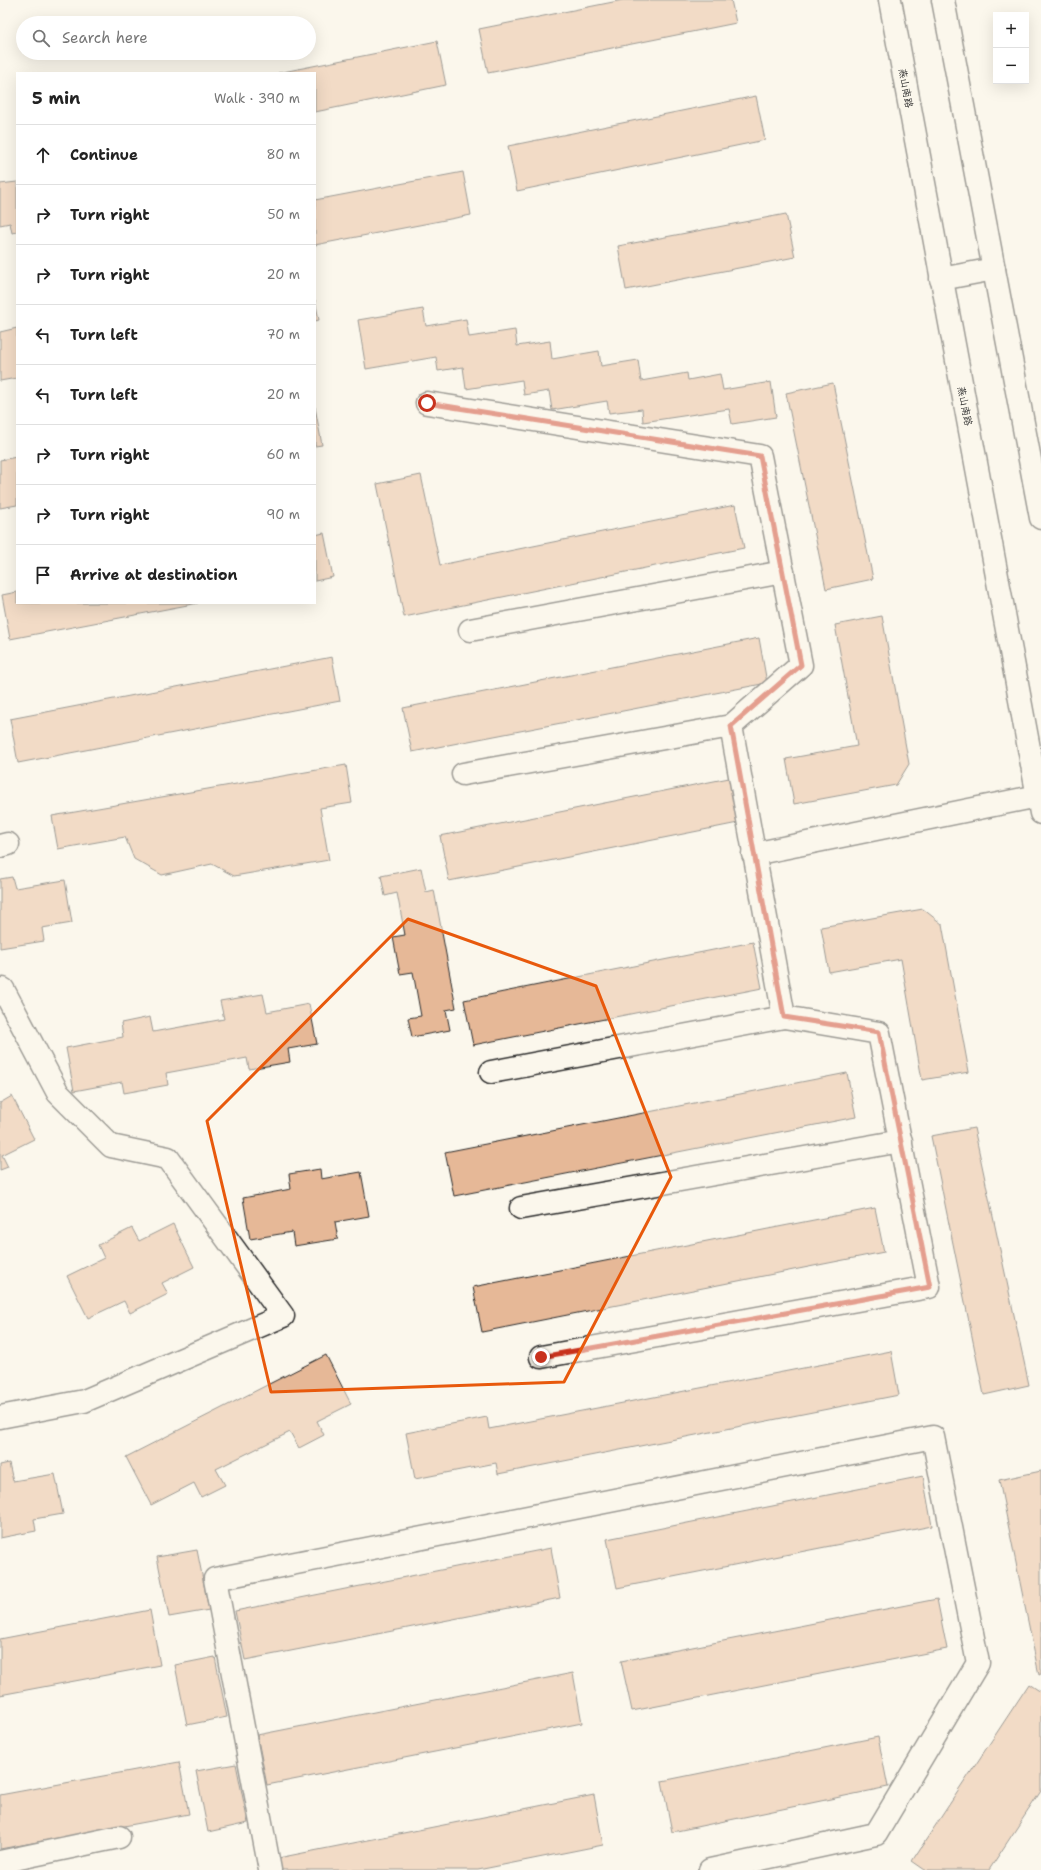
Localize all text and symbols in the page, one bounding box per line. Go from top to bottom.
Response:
map controls [993,12,1029,84]
button: + [993,12,1029,48]
search box [16,16,316,60]
icon: search [30,27,52,49]
text: Search here [62,28,148,48]
button: − [993,48,1029,84]
street label: 燕山南路 [896,67,916,109]
text: 5 min [32,87,80,109]
text: Walk · 390 m [214,90,300,107]
icon: ahead [32,144,54,166]
text: Continue [70,145,138,165]
text: 80 m [266,146,300,163]
icon: right [32,204,54,226]
text: Turn right [70,205,150,225]
text: 50 m [267,206,300,223]
icon: right [32,264,54,286]
text: Turn right [70,265,150,285]
text: 20 m [267,266,300,283]
icon: left [32,324,54,346]
text: Turn left [70,325,138,345]
text: 70 m [266,326,300,343]
icon: left [32,384,54,406]
text: Turn left [70,385,138,405]
street label: 燕山南路 [955,385,975,427]
text: 20 m [267,386,300,403]
route start [418,394,436,412]
icon: right [32,444,54,466]
text: Turn right [70,445,150,465]
text: 60 m [267,446,300,463]
icon: right [32,504,54,526]
text: Turn right [70,505,150,525]
text: 90 m [266,506,300,523]
icon: arrive [32,564,54,586]
text: Arrive at destination [70,565,238,585]
route end [532,1348,550,1366]

